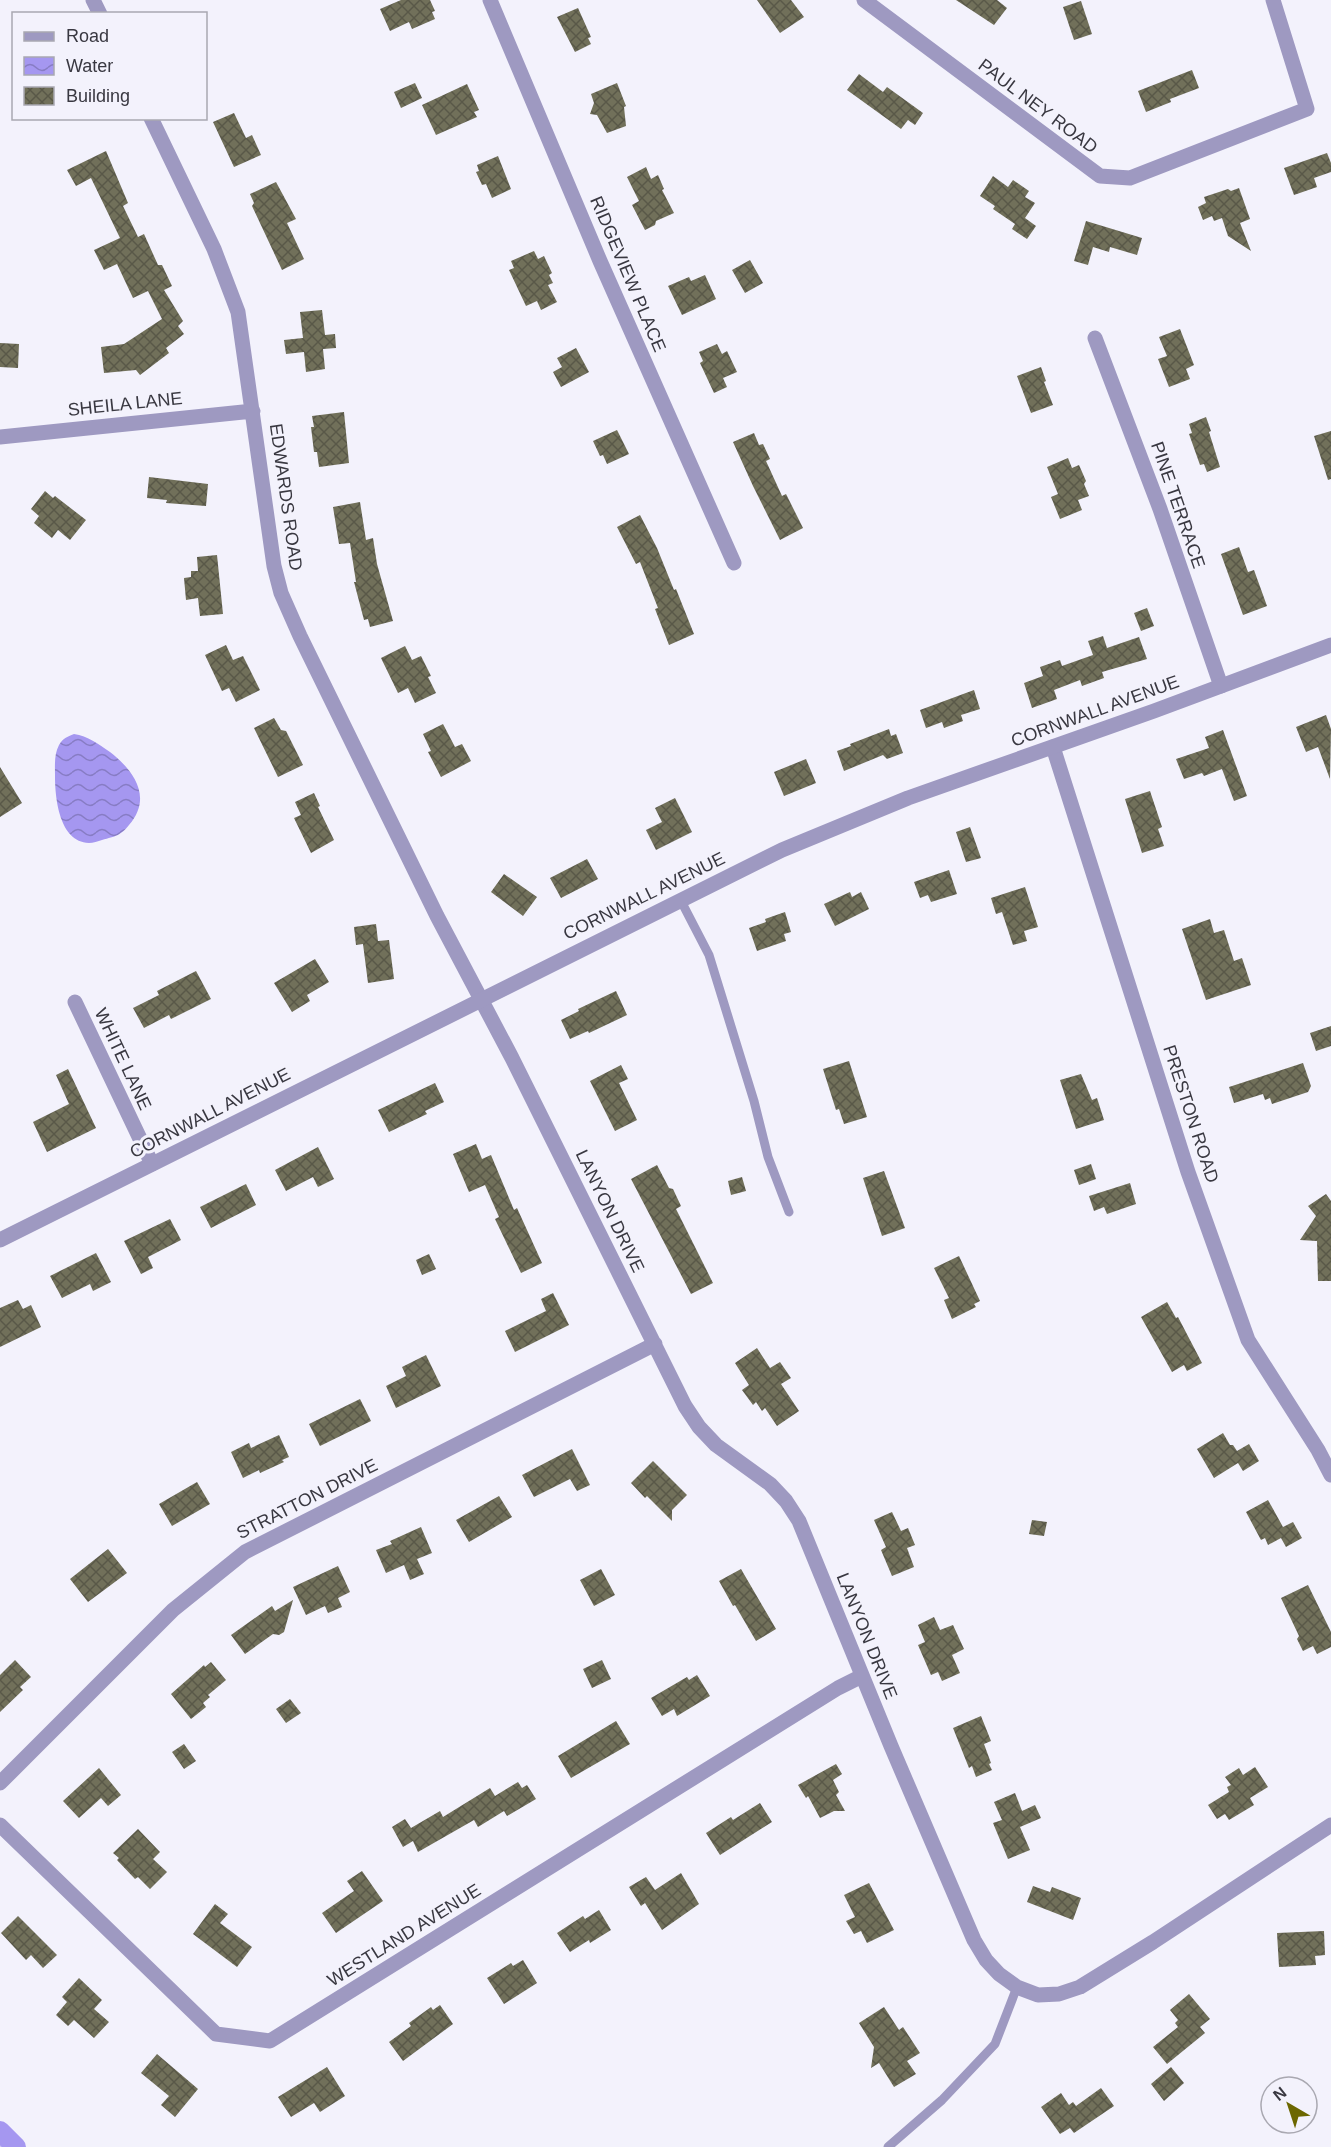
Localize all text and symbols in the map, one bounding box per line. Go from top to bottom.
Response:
legend [12,12,207,120]
text: Road [66,26,109,46]
street label: PAUL NEY ROAD [975,55,1101,157]
text: Water [66,56,113,76]
text: Building [66,86,130,106]
street label: RIDGEVIEW PLACE [586,193,670,355]
street label: SHEILA LANE [67,388,183,420]
street label: EDWARDS ROAD [266,422,306,572]
street label: PINE TERRACE [1147,439,1209,571]
street label: CORNWALL AVENUE [1008,671,1182,751]
street label: CORNWALL AVENUE [560,848,728,944]
street label: WHITE LANE [91,1005,155,1113]
street label: PRESTON ROAD [1159,1043,1223,1185]
street label: CORNWALL AVENUE [126,1064,294,1162]
street label: LANYON DRIVE [572,1146,648,1276]
street label: STRATTON DRIVE [233,1455,381,1543]
street label: LANYON DRIVE [833,1570,901,1702]
street label: WESTLAND AVENUE [324,1880,484,1990]
north arrow [1259,2075,1319,2135]
text: N [1270,2083,1290,2104]

